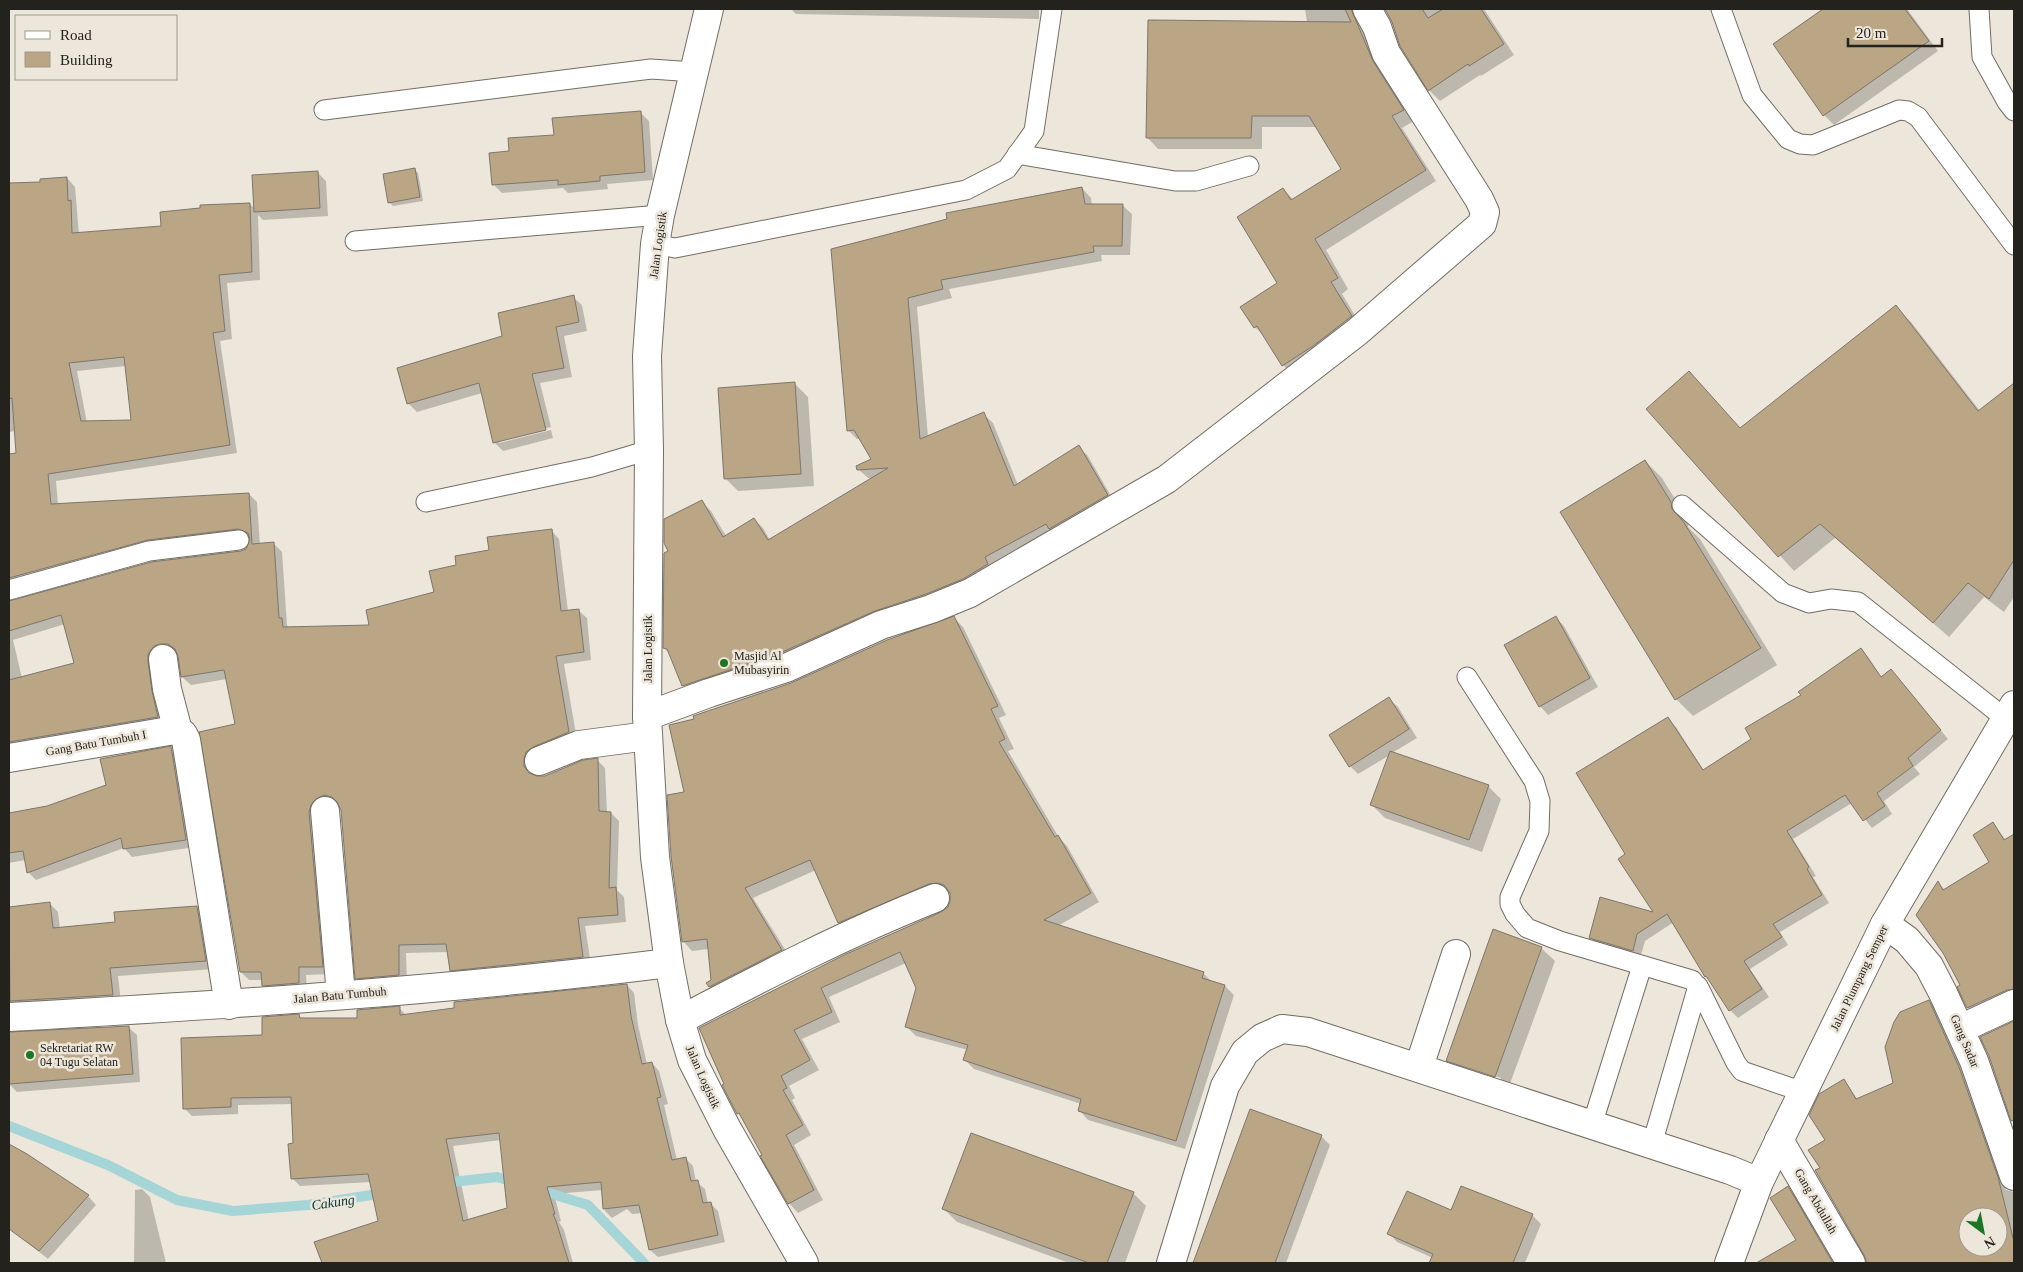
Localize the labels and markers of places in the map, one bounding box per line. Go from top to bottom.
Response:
place label: Masjid Al Mubasyirin [734,649,789,677]
marker: Masjid Al Mubasyirin [718,657,730,669]
place label: Sekretariat RW 04 Tugu Selatan [40,1041,118,1069]
marker: Sekretariat RW 04 Tugu Selatan [24,1049,36,1061]

